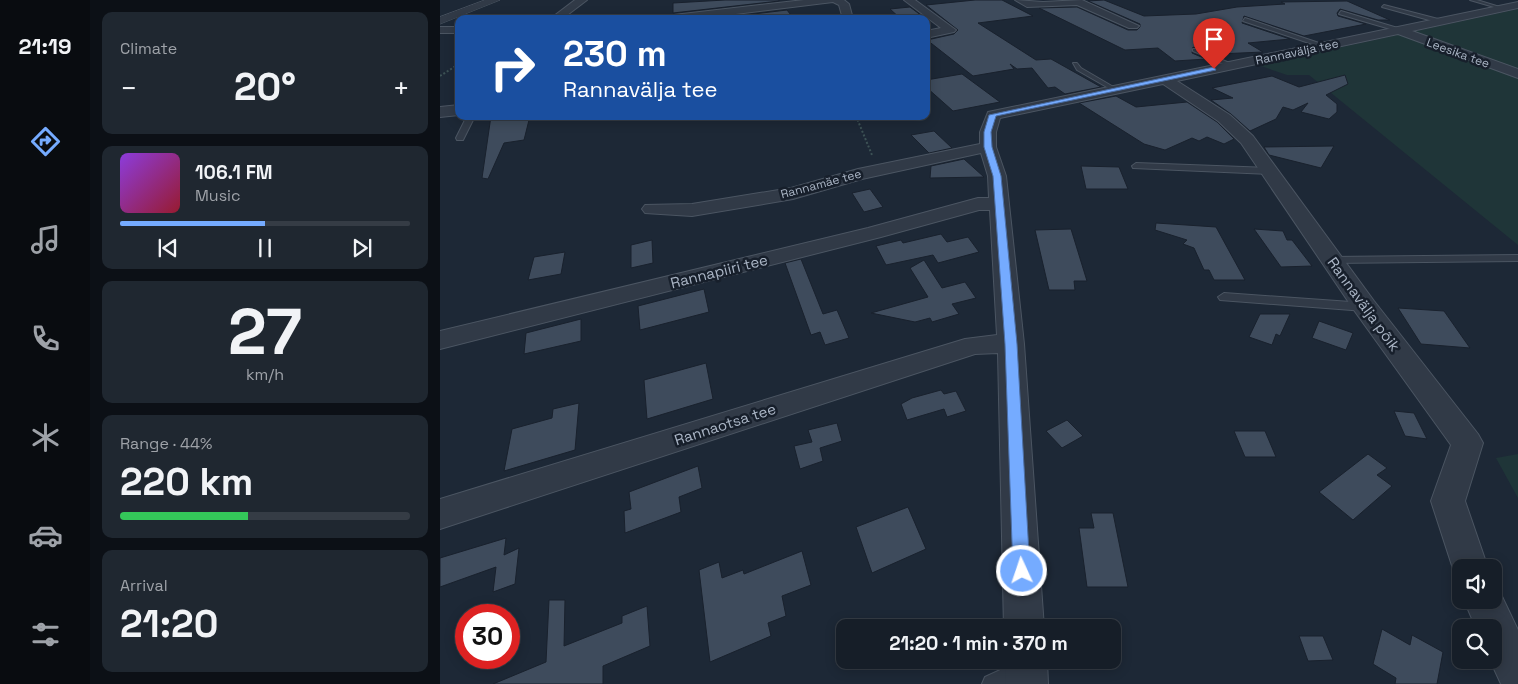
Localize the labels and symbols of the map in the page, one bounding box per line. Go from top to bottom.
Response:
pin [1193,18,1235,69]
street label: Leesika tee [1424,34,1492,72]
street label: Rannavälja tee [1254,35,1340,69]
street label: Rannamäe tee [779,166,863,202]
street label: Rannapiiri tee [668,250,770,292]
street label: Rannavälja põik [1323,253,1405,355]
street label: Rannaotsa tee [672,399,778,449]
position arrow [995,544,1047,596]
speed limit sign: 30 [455,604,520,669]

